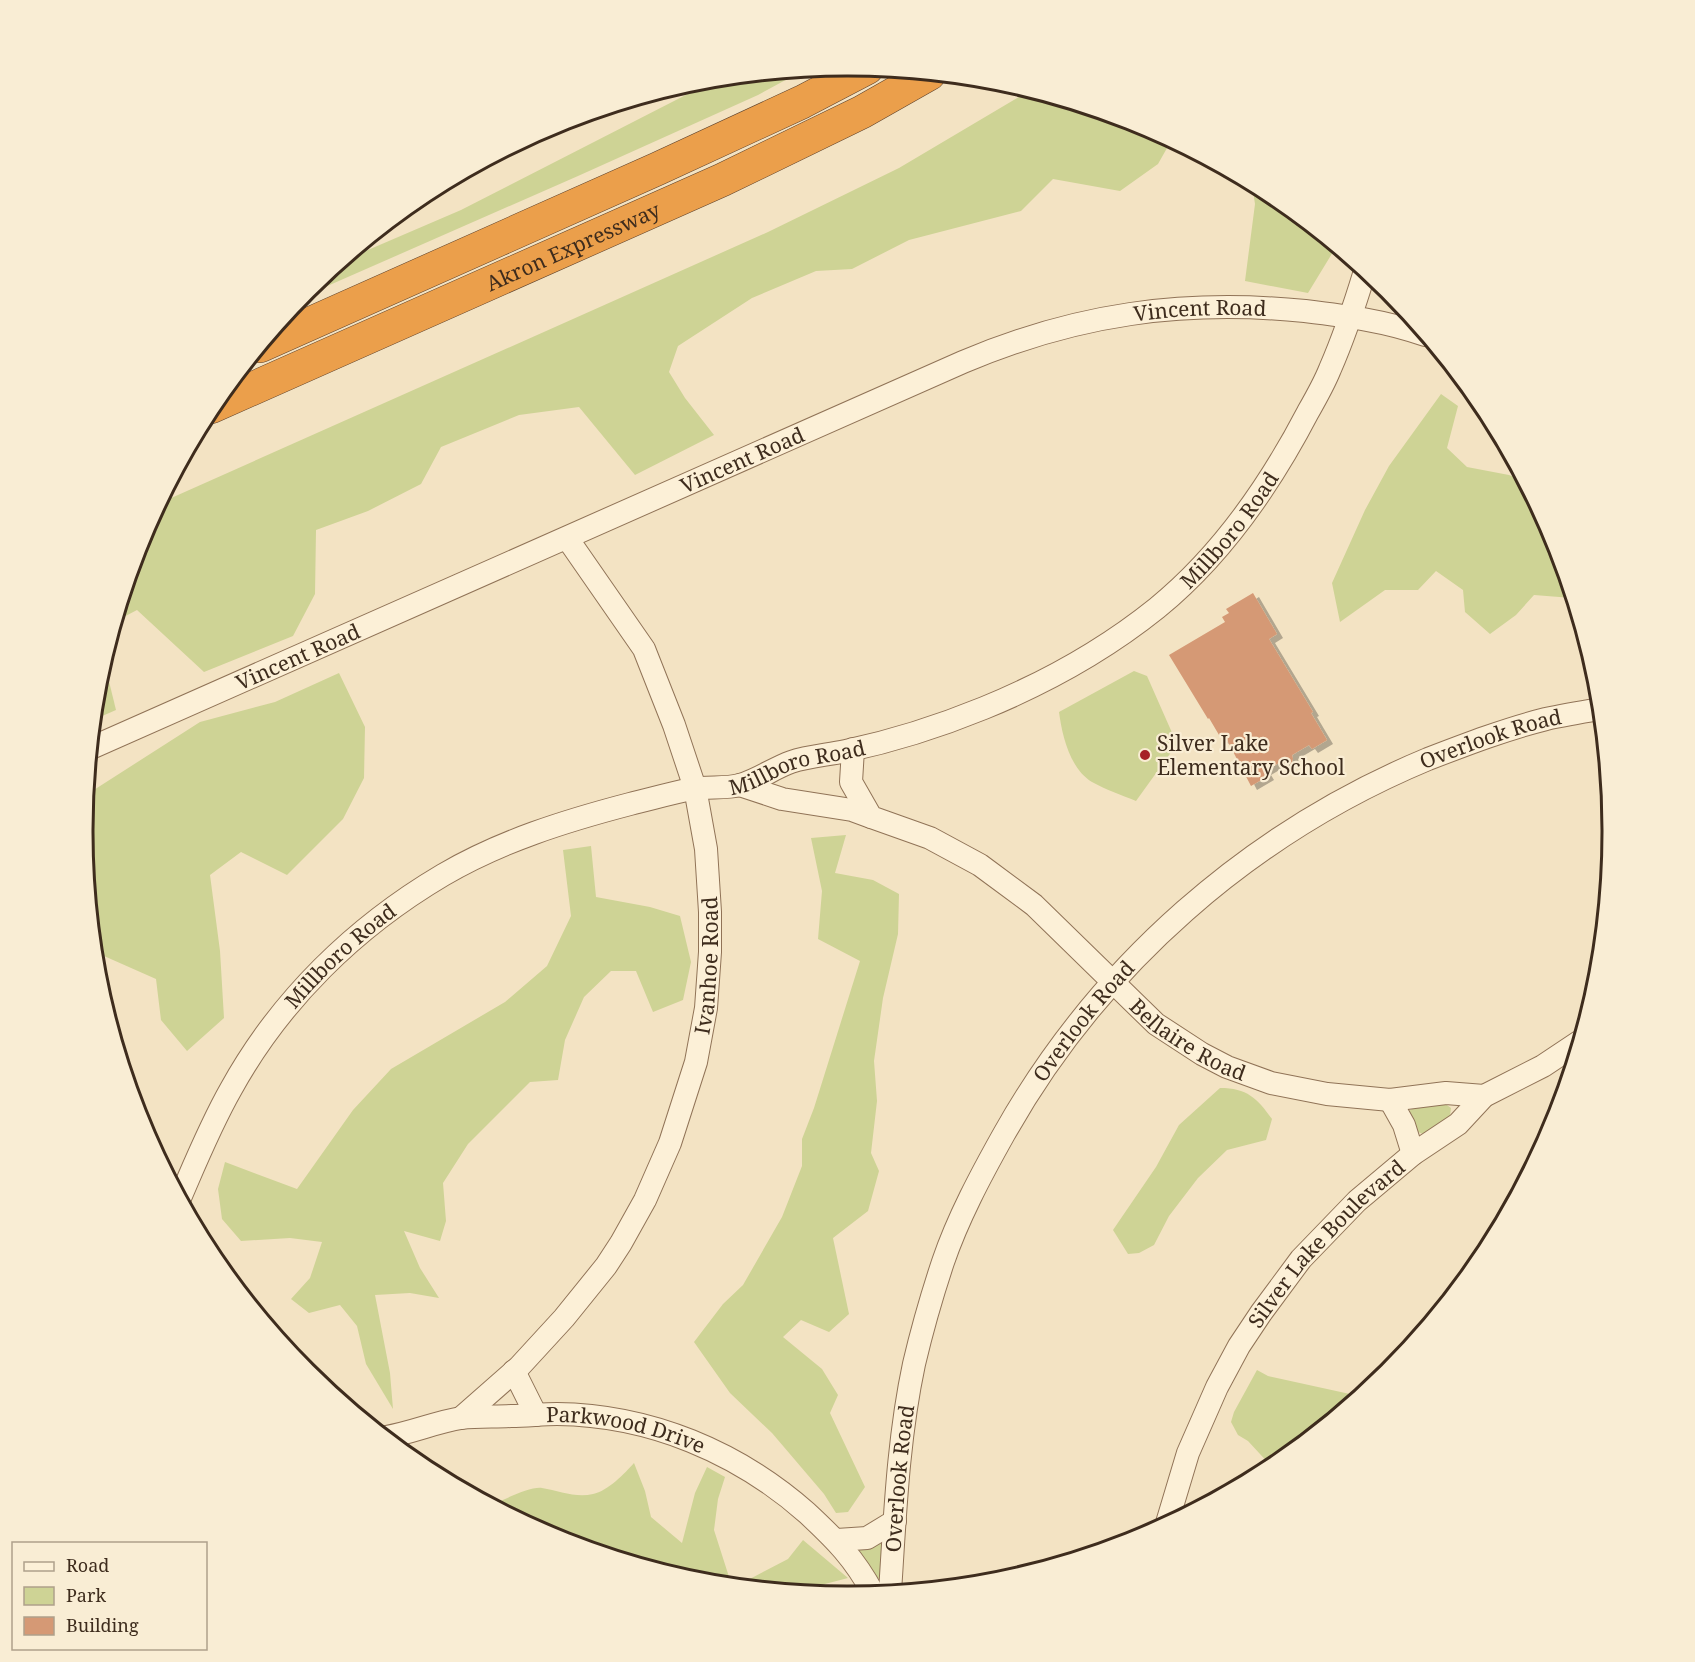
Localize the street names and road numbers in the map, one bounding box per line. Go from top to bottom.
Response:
street label: Akron Expressway [481,195,665,297]
street label: Vincent Road [1132,293,1267,327]
street label: Vincent Road [676,420,809,500]
street label: Millboro Road [1174,466,1285,595]
street label: Vincent Road [231,617,364,696]
street label: Overlook Road [1415,702,1564,775]
street label: Millboro Road [726,733,868,801]
street label: Ivanhoe Road [687,896,724,1037]
street label: Millboro Road [278,897,401,1014]
street label: Overlook Road [1026,954,1140,1087]
street label: Bellaire Road [1124,992,1250,1087]
street label: Silver Lake Boulevard [1241,1153,1411,1333]
street label: Parkwood Drive [546,1400,710,1459]
street label: Overlook Road [879,1403,920,1553]

